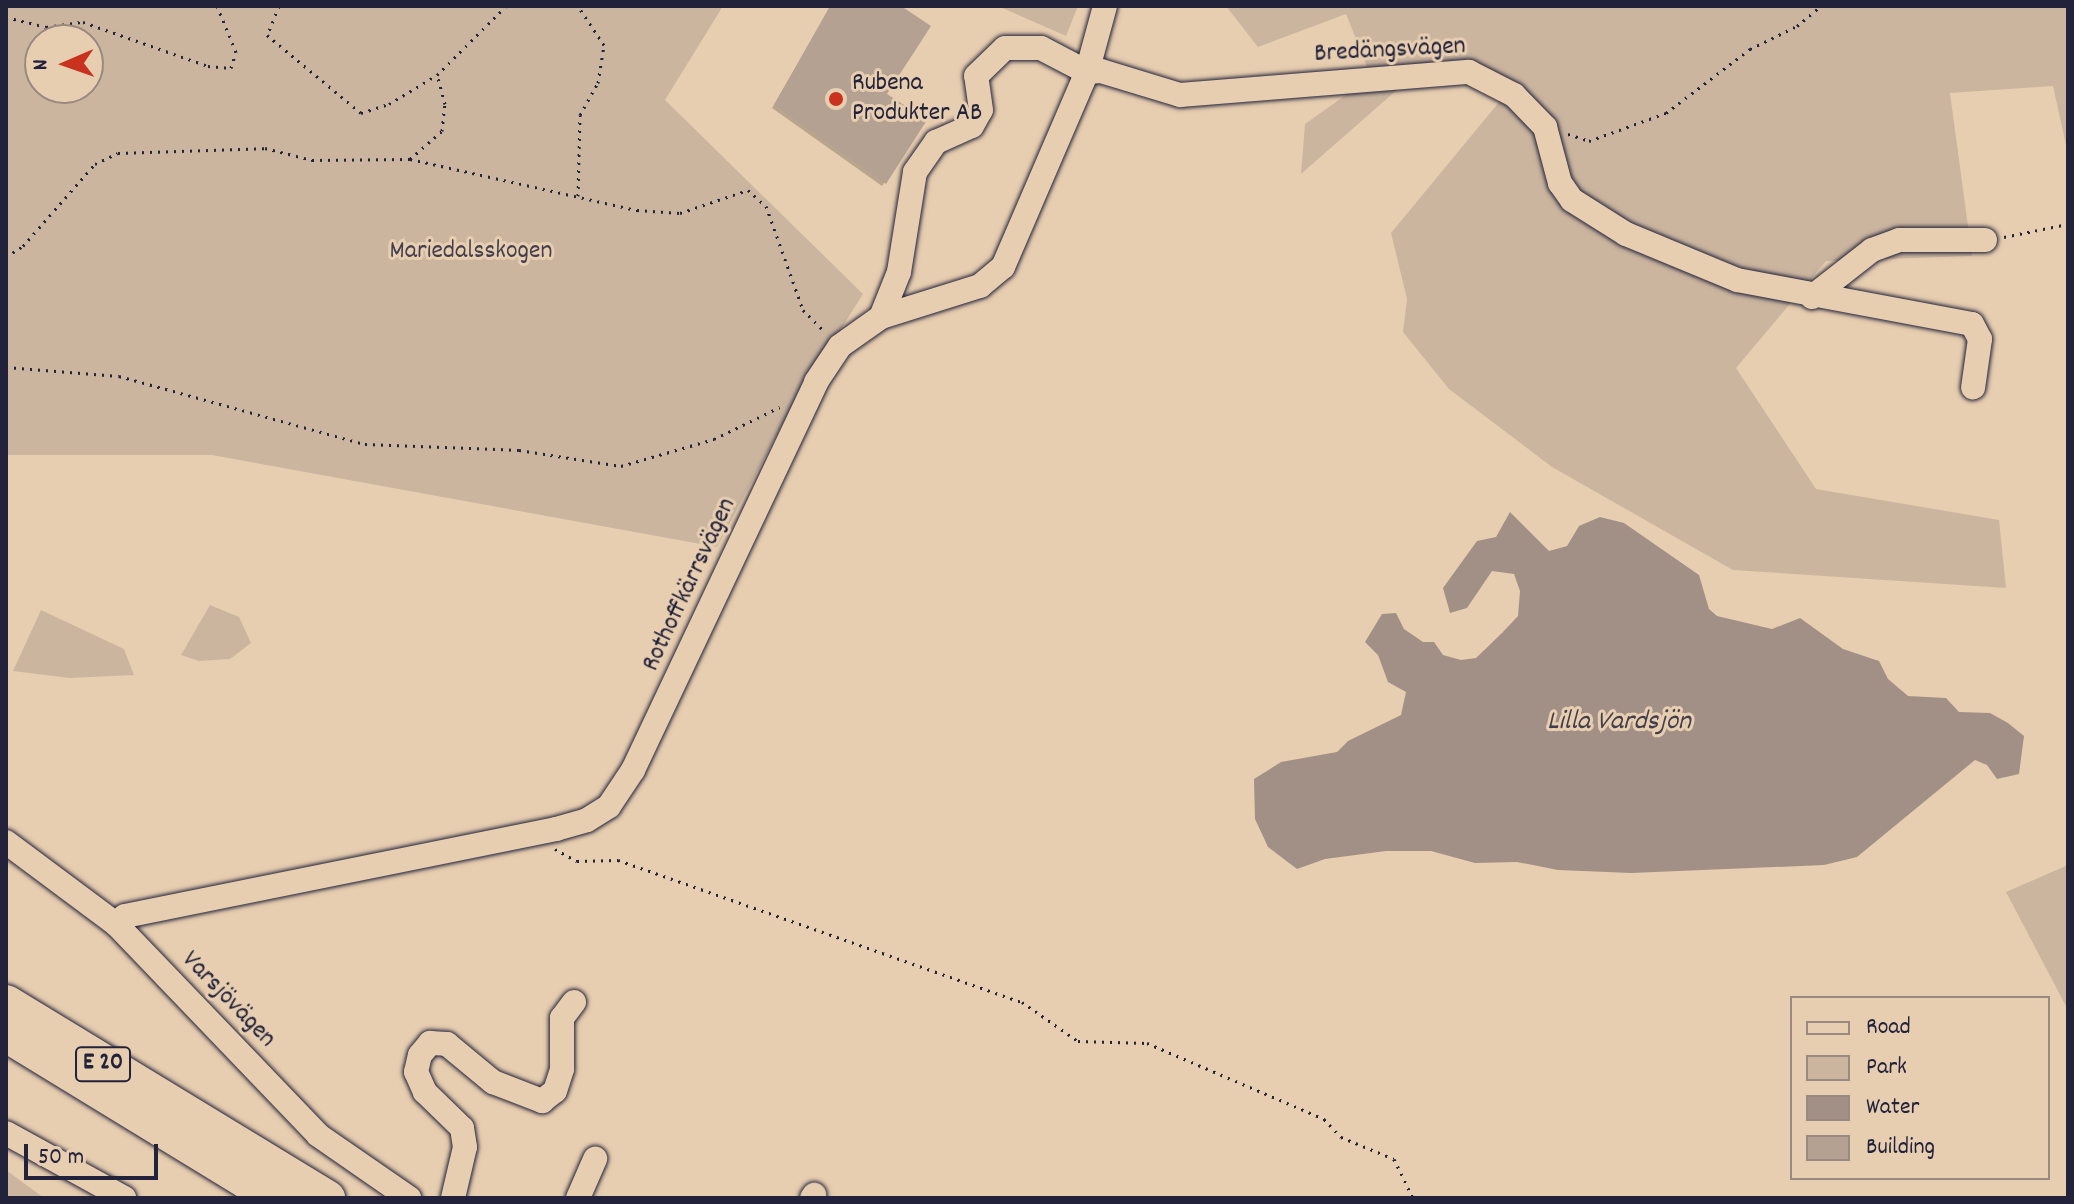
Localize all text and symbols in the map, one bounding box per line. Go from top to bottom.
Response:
north arrow [24,24,104,104]
street label: Bredängsvägen [1313,31,1467,71]
text: N [26,59,57,71]
place label: Rubena Produkter AB [852,68,982,130]
marker: Rubena Produkter AB [827,90,845,108]
park label: Mariedalsskogen [390,236,552,268]
street label: Rothoffkärrsvägen [636,493,744,677]
water label: Lilla Vardsjön [1547,706,1691,740]
street label: Varsjövägen [174,945,282,1055]
legend [1790,996,2050,1180]
text: Road [1866,1011,1911,1045]
road number: E 20 [75,1044,131,1084]
text: Park [1866,1051,1907,1085]
text: Water [1866,1091,1919,1125]
scale bar [28,1128,162,1178]
text: Building [1866,1131,1935,1165]
text: 50 m [38,1141,84,1175]

